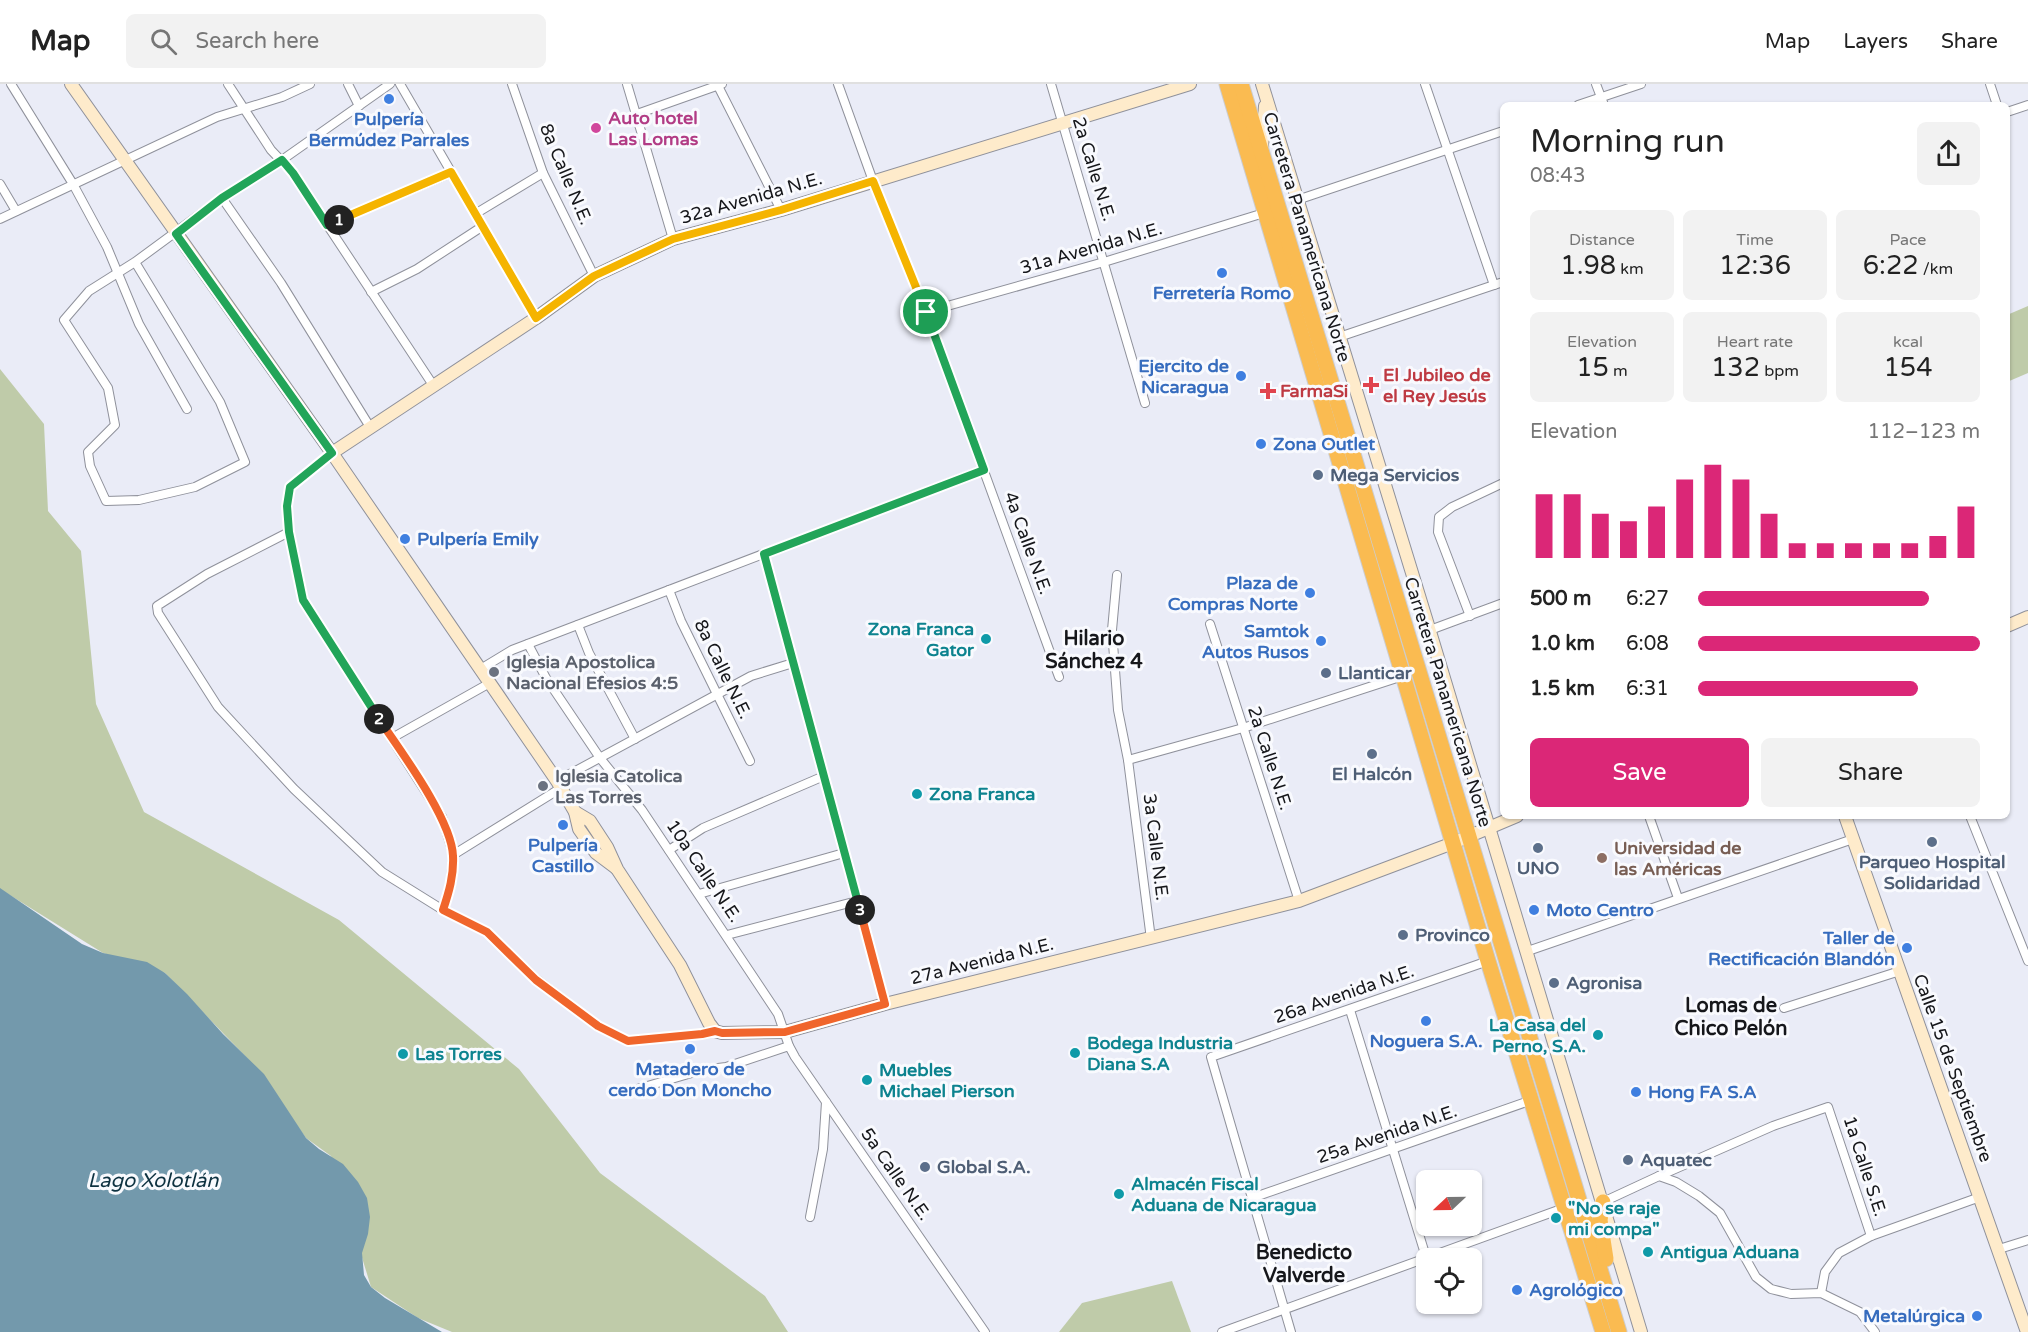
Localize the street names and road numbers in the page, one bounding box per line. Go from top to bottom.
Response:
street label: Carretera Panamericana Norte [1258,109,1356,365]
street label: 2a Calle N.E. [1068,114,1120,224]
street label: 8a Calle N.E. [535,120,597,228]
street label: 32a Avenida N.E. [677,167,825,229]
street label: 31a Avenida N.E. [1017,217,1165,279]
street label: 4a Calle N.E. [999,489,1057,597]
street label: Carretera Panamericana Norte [1399,574,1497,830]
street label: 8a Calle N.E. [689,616,757,722]
street label: 2a Calle N.E. [1243,703,1297,813]
street label: 3a Calle N.E. [1139,792,1173,902]
street label: 10a Calle N.E. [662,815,746,927]
street label: 27a Avenida N.E. [908,933,1056,989]
street label: 26a Avenida N.E. [1271,960,1417,1028]
street label: Calle 15 de Septiembre [1909,971,1997,1165]
street label: 25a Avenida N.E. [1314,1100,1460,1168]
street label: 1a Calle S.E. [1838,1113,1892,1219]
street label: 5a Calle N.E. [856,1124,936,1224]

